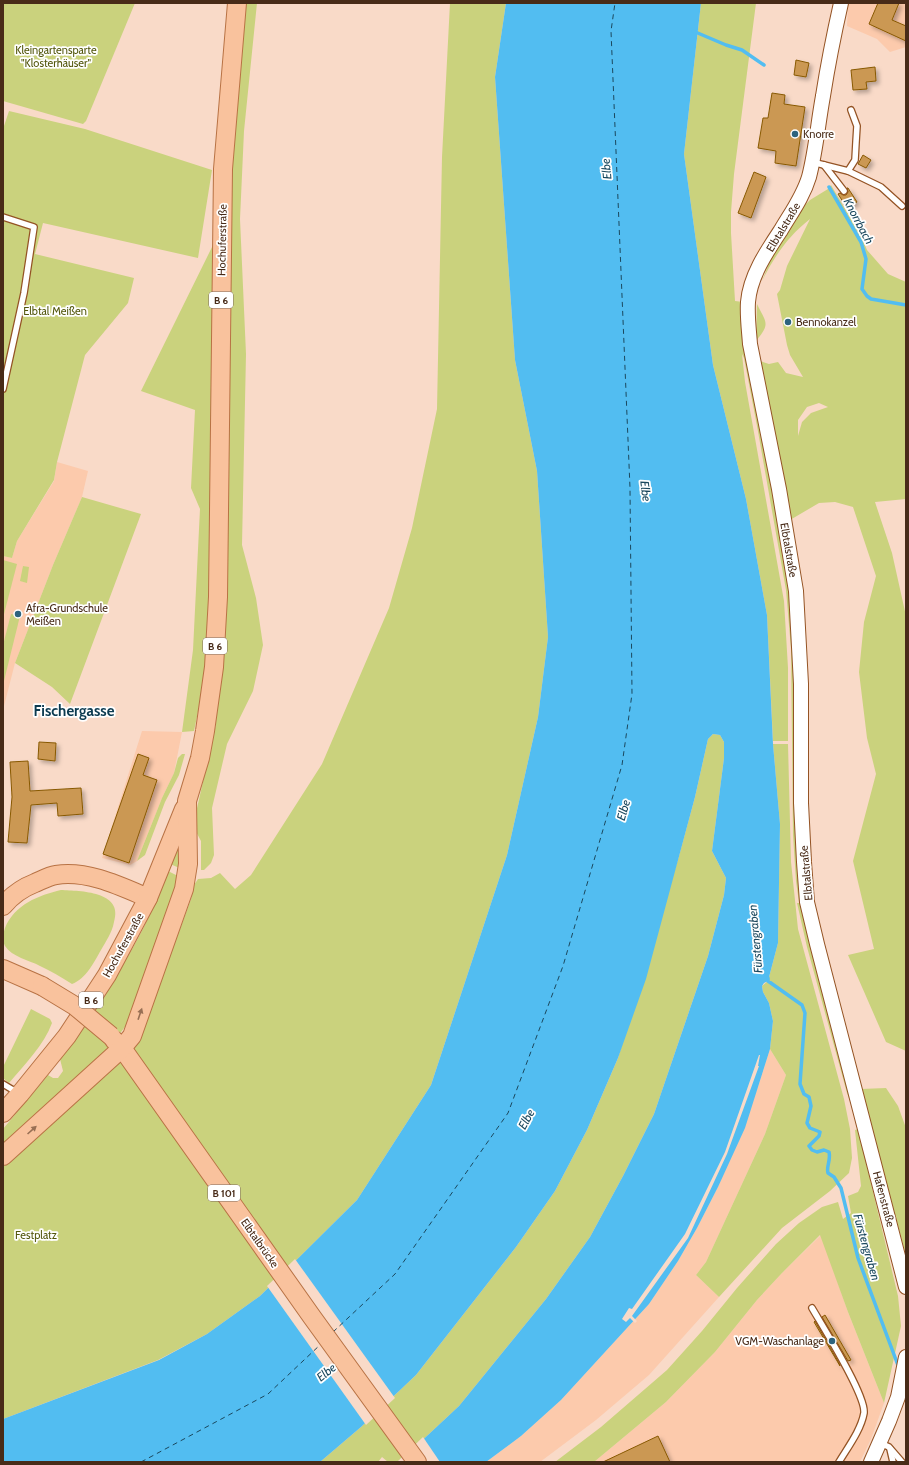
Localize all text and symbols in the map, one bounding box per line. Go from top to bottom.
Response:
park label: Kleingartensparte "Klosterhäuser" [15,43,97,70]
place label: Knorre [803,127,834,141]
marker: Knorre [790,129,800,139]
water label: Elbe [598,158,614,180]
water label: Knorrbach [841,195,877,247]
street label: Elbtalstraße [763,199,803,254]
street label: Hochuferstraße [214,204,230,276]
road number: B 6 [209,292,233,308]
park label: Elbtal Meißen [23,304,87,318]
place label: Bennokanzel [796,315,857,329]
marker: Bennokanzel [783,317,793,327]
water label: Elbe [637,480,655,503]
street label: Elbtalstraße [777,522,801,579]
place label: Afra-Grundschule Meißen [26,601,108,628]
marker: Afra-Grundschule Meißen [13,609,23,619]
road number: B 6 [203,638,227,654]
district label: Fischergasse [34,702,115,720]
water label: Elbe [613,797,633,822]
street label: Elbtalstraße [797,845,815,901]
water label: Fürstengraben [745,904,765,974]
street label: Hochuferstraße [99,910,147,980]
road number: B 6 [79,992,103,1008]
one-way arrow [137,1008,143,1020]
water label: Elbe [514,1106,538,1132]
one-way arrow [27,1126,37,1135]
street label: Hafenstraße [870,1170,898,1229]
road number: B 101 [208,1185,240,1201]
water label: Fürstengraben [850,1212,884,1282]
street label: Elbtalbrücke [238,1216,282,1271]
park label: Festplatz [15,1228,57,1242]
place label: VGM-Waschanlage [735,1334,824,1348]
marker: VGM-Waschanlage [827,1336,837,1346]
water label: Elbe [313,1359,339,1384]

